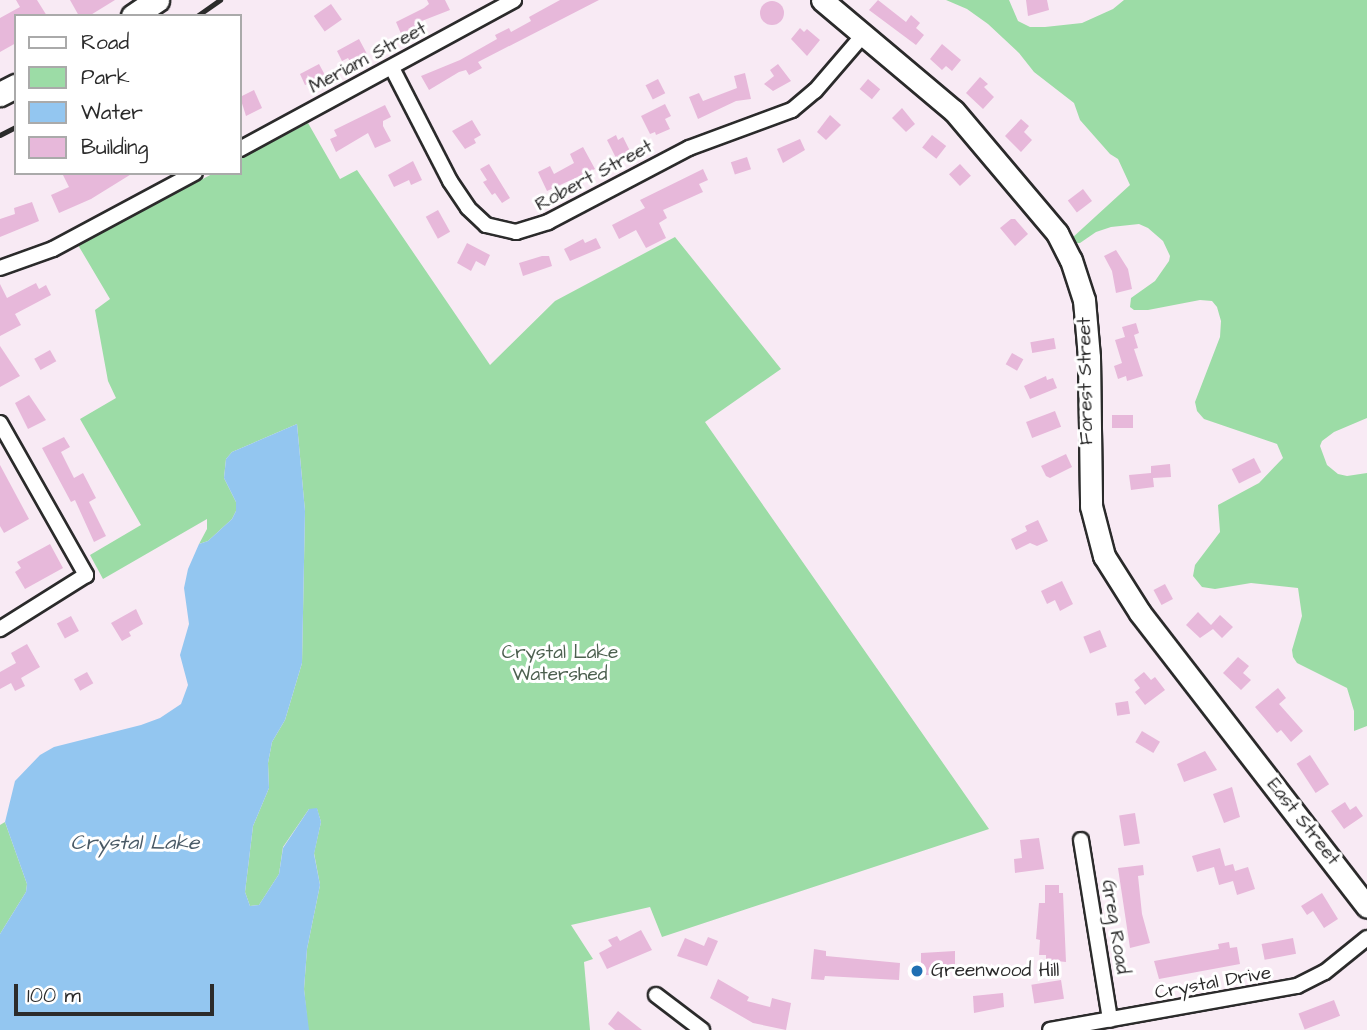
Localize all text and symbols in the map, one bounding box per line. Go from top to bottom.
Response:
legend [14,14,242,175]
street label: Meriam Street [305,17,431,99]
text: Road [81,28,129,57]
text: Park [81,63,130,92]
text: Water [81,98,143,127]
text: Building [81,133,148,162]
street label: Robert Street [531,136,657,216]
street label: Forest Street [1073,317,1099,445]
park label: Crystal Lake Watershed [502,642,618,686]
street label: East Street [1262,774,1344,870]
water label: Crystal Lake [71,830,199,856]
street label: Greg Road [1096,878,1134,976]
place label: Greenwood Hill [931,960,1059,982]
street label: Crystal Drive [1153,962,1273,1004]
marker: Greenwood Hill [909,963,925,979]
scale bar [18,970,217,1014]
text: 100 m [27,981,81,1010]

